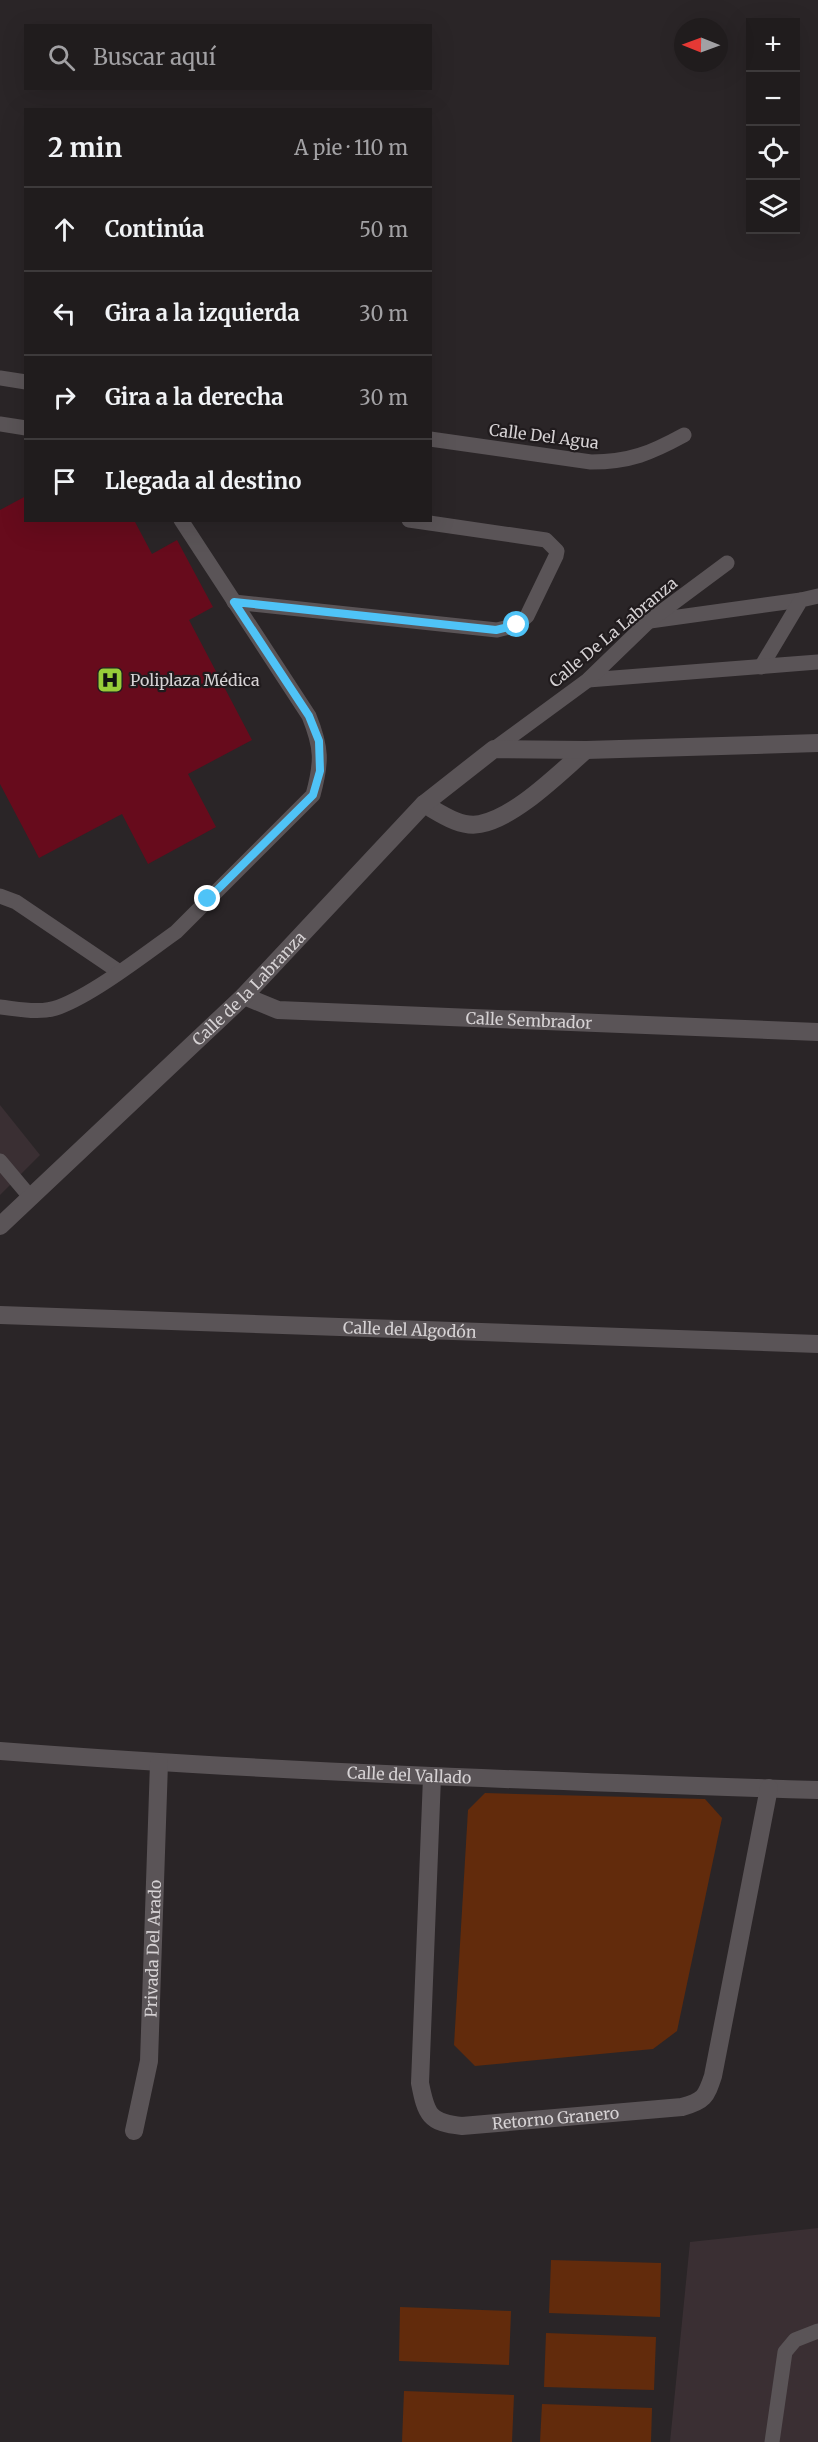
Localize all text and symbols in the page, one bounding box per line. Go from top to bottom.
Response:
north arrow [674,18,728,72]
map controls [746,18,800,234]
button: + [746,18,800,72]
search box [24,24,432,90]
icon: search [45,41,78,74]
text: Buscar aquí [93,43,216,71]
button: − [746,72,800,126]
button: locate [746,126,800,180]
text: 2 min [48,131,122,164]
text: A pie · 110 m [294,135,408,160]
button: layers [746,180,800,234]
icon: ahead [48,213,81,246]
text: Continúa [105,215,204,243]
text: 50 m [359,217,408,242]
icon: left [48,297,81,330]
text: Gira a la izquierda [105,299,300,327]
text: 30 m [359,301,408,326]
icon: right [48,381,81,414]
text: Gira a la derecha [105,383,283,411]
text: 30 m [359,385,408,410]
street label: Calle Del Agua [488,419,600,453]
icon: arrive [48,465,81,498]
text: Llegada al destino [105,467,301,495]
street label: Calle De La Labranza [545,572,681,691]
route start [503,611,529,637]
hospital icon: Poliplaza Médica [95,665,125,695]
place label: Poliplaza Médica [130,670,260,690]
route end [194,885,220,911]
street label: Calle de la Labranza [188,927,310,1050]
street label: Calle Sembrador [465,1008,593,1033]
street label: Calle del Algodón [343,1317,477,1342]
street label: Calle del Vallado [347,1762,472,1788]
street label: Privada Del Arado [140,1879,165,2018]
street label: Retorno Granero [491,2102,620,2133]

